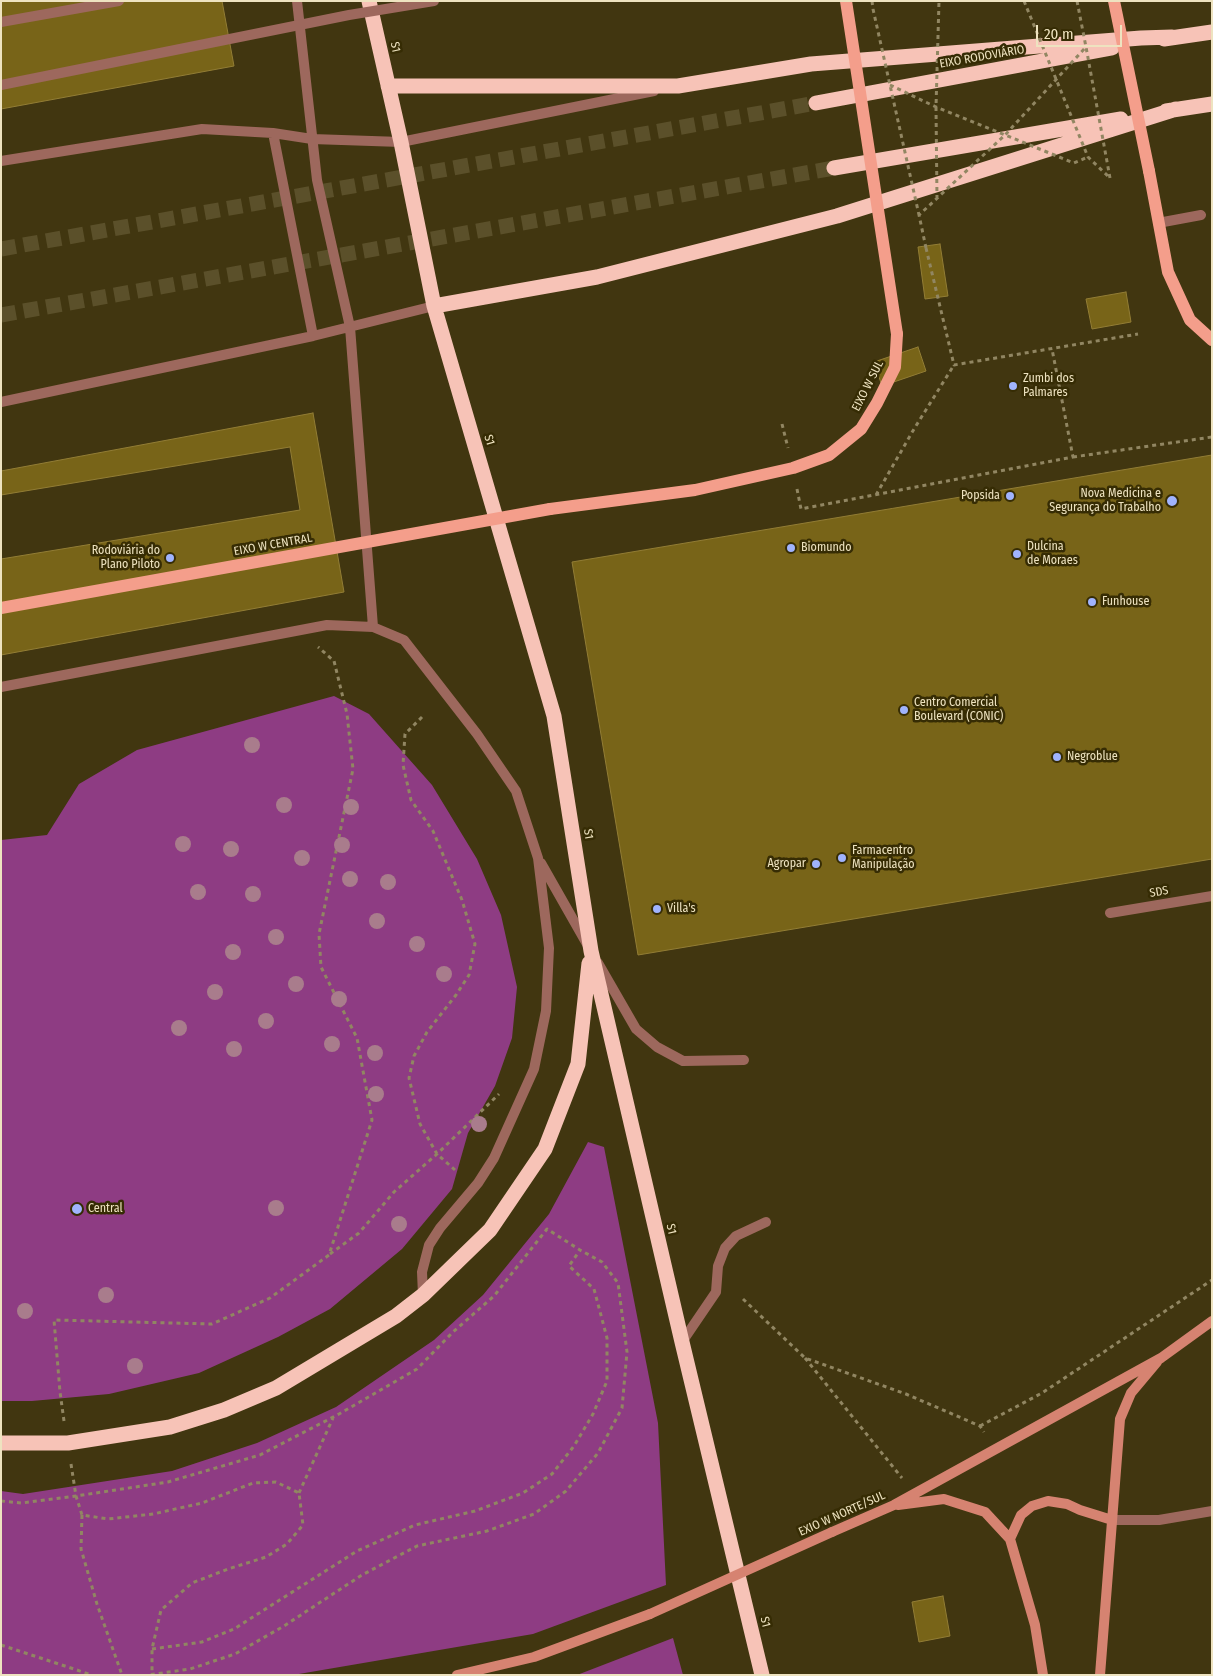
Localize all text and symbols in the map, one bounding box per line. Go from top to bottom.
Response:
scale bar [1038,15,1124,47]
text: 20 m [1044,25,1074,43]
street label: S1 [387,40,403,54]
street label: EIXO RODOVIÁRIO [938,42,1026,72]
street label: EIXO W SUL [849,358,887,414]
place label: Zumbi dos Palmares [1023,372,1074,400]
marker: Zumbi dos Palmares [1007,380,1019,392]
street label: S1 [481,433,497,447]
place label: Nova Medicina e Segurança do Trabalho [1049,487,1161,515]
place label: Popsida [961,489,1000,503]
marker: Popsida [1004,490,1016,502]
marker: Nova Medicina e Segurança do Trabalho [1165,494,1179,508]
street label: EIXO W CENTRAL [233,531,313,559]
place label: Dulcina de Moraes [1027,540,1078,568]
place label: Biomundo [801,541,851,555]
marker: Biomundo [785,542,797,554]
place label: Rodoviária do Plano Piloto [92,544,160,572]
marker: Dulcina de Moraes [1011,548,1023,560]
marker: Rodoviária do Plano Piloto [164,552,176,564]
place label: Funhouse [1102,595,1149,609]
marker: Funhouse [1086,596,1098,608]
place label: Centro Comercial Boulevard (CONIC) [914,696,1003,724]
marker: Centro Comercial Boulevard (CONIC) [898,704,910,716]
place label: Negroblue [1067,750,1118,764]
marker: Negroblue [1051,751,1063,763]
street label: S1 [580,828,596,840]
place label: Farmacentro Manipulação [852,844,915,872]
marker: Farmacentro Manipulação [836,852,848,864]
place label: Agropar [768,857,806,871]
marker: Agropar [810,858,822,870]
street label: SDS [1148,883,1170,901]
place label: Villa's [667,902,696,916]
marker: Villa's [651,903,663,915]
marker: Central [70,1202,84,1216]
place label: Central [88,1202,123,1216]
street label: S1 [663,1222,679,1236]
street label: EXIO W NORTE/SUL [797,1489,887,1539]
street label: S1 [757,1615,773,1629]

